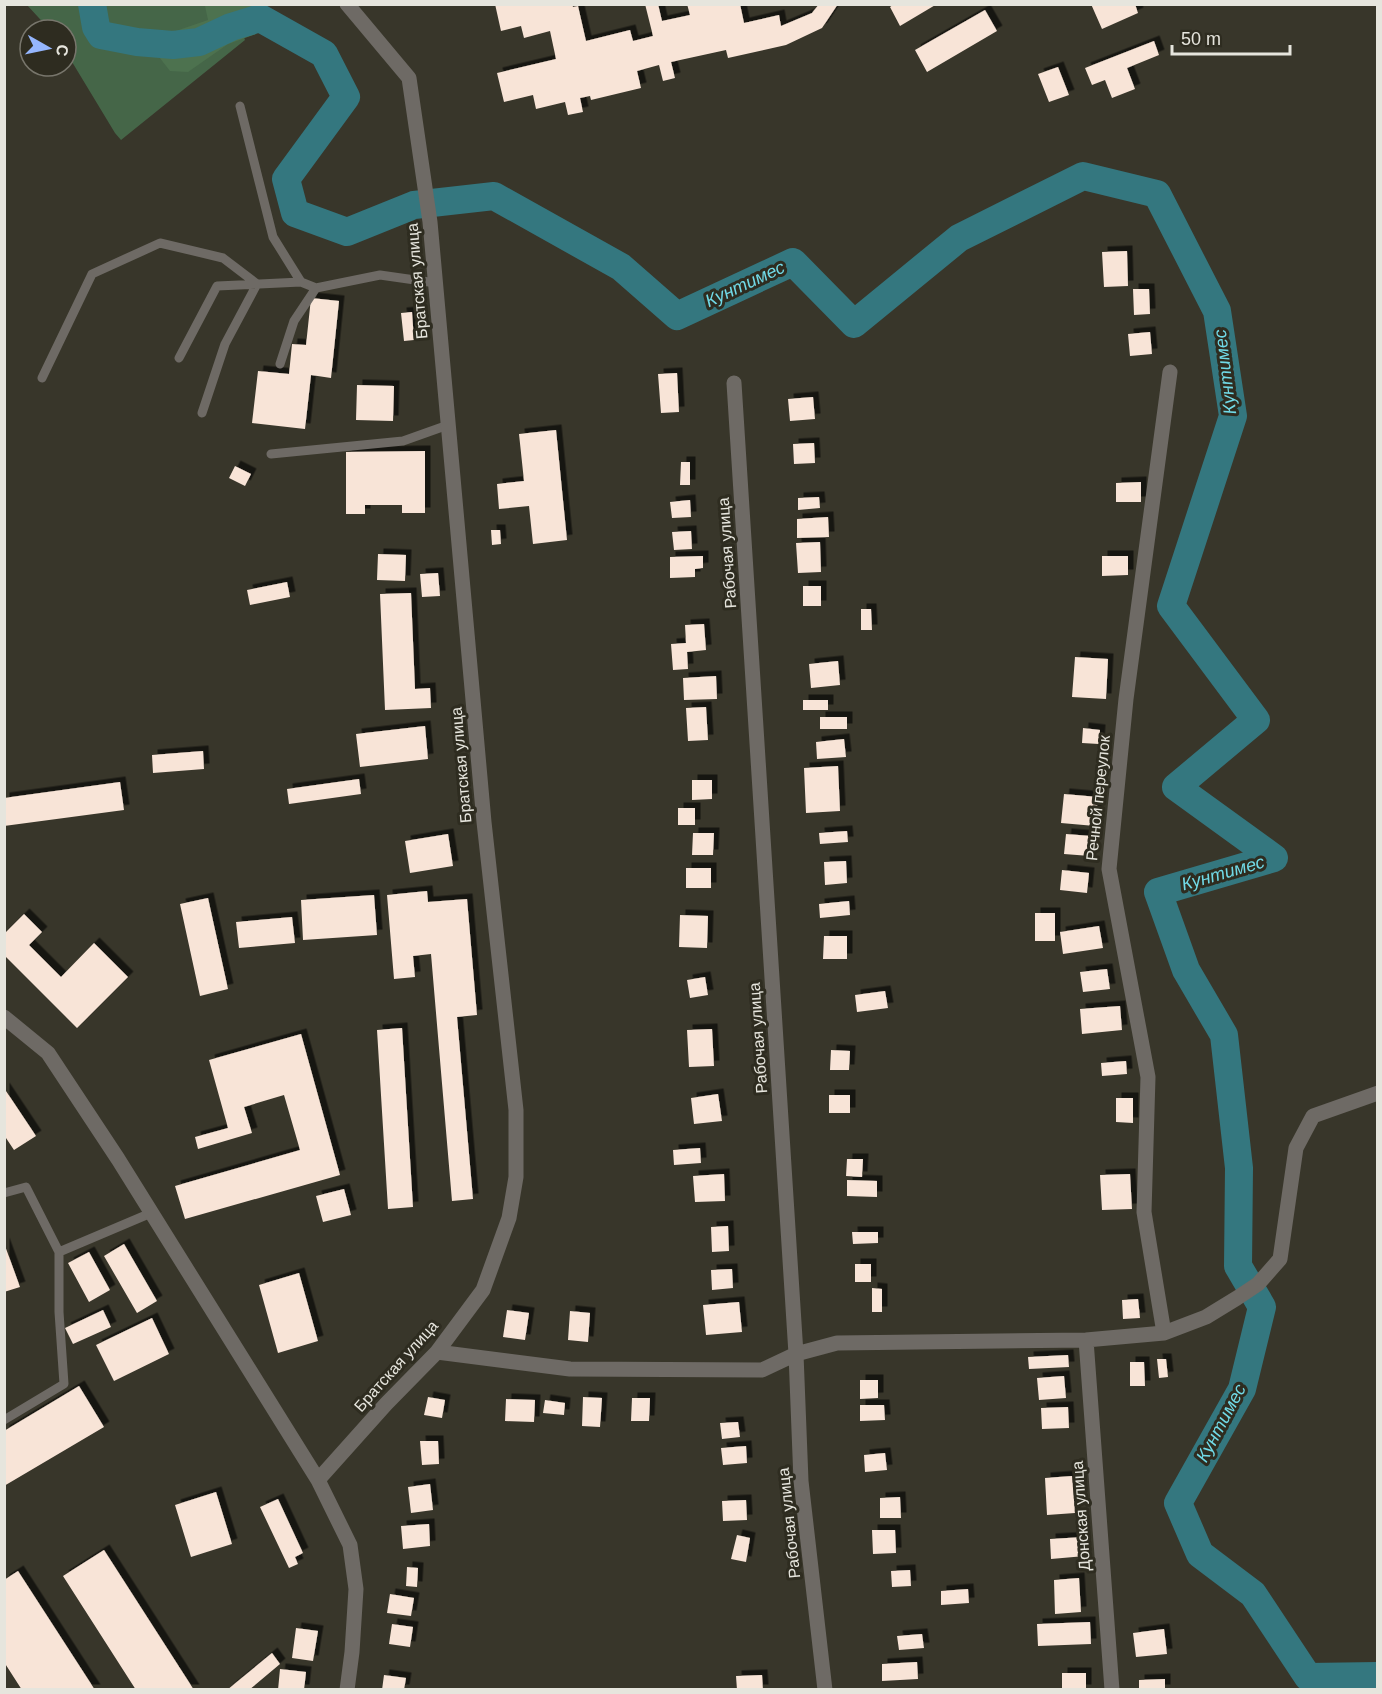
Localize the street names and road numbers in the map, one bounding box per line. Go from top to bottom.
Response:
street label: Братская улица [403,222,431,340]
street label: Рабочая улица [715,497,739,609]
street label: Братская улица [447,706,475,824]
street label: Речной переулок [1083,733,1113,862]
street label: Рабочая улица [746,982,770,1094]
street label: Братская улица [351,1317,441,1415]
street label: Донская улица [1069,1460,1093,1572]
street label: Рабочая улица [775,1467,803,1579]

